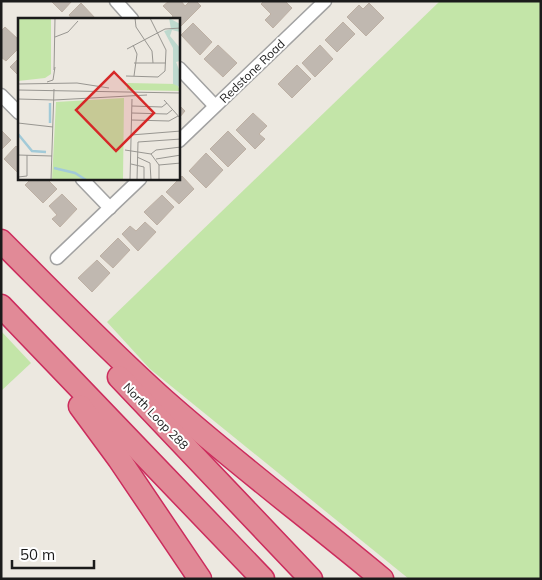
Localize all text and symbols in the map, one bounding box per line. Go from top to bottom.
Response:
inset map [18,18,180,180]
street label: Redstone Road [216,36,288,106]
street label: North Loop 288 [120,380,192,452]
scale bar [12,538,95,570]
text: 50 m [20,545,55,564]

